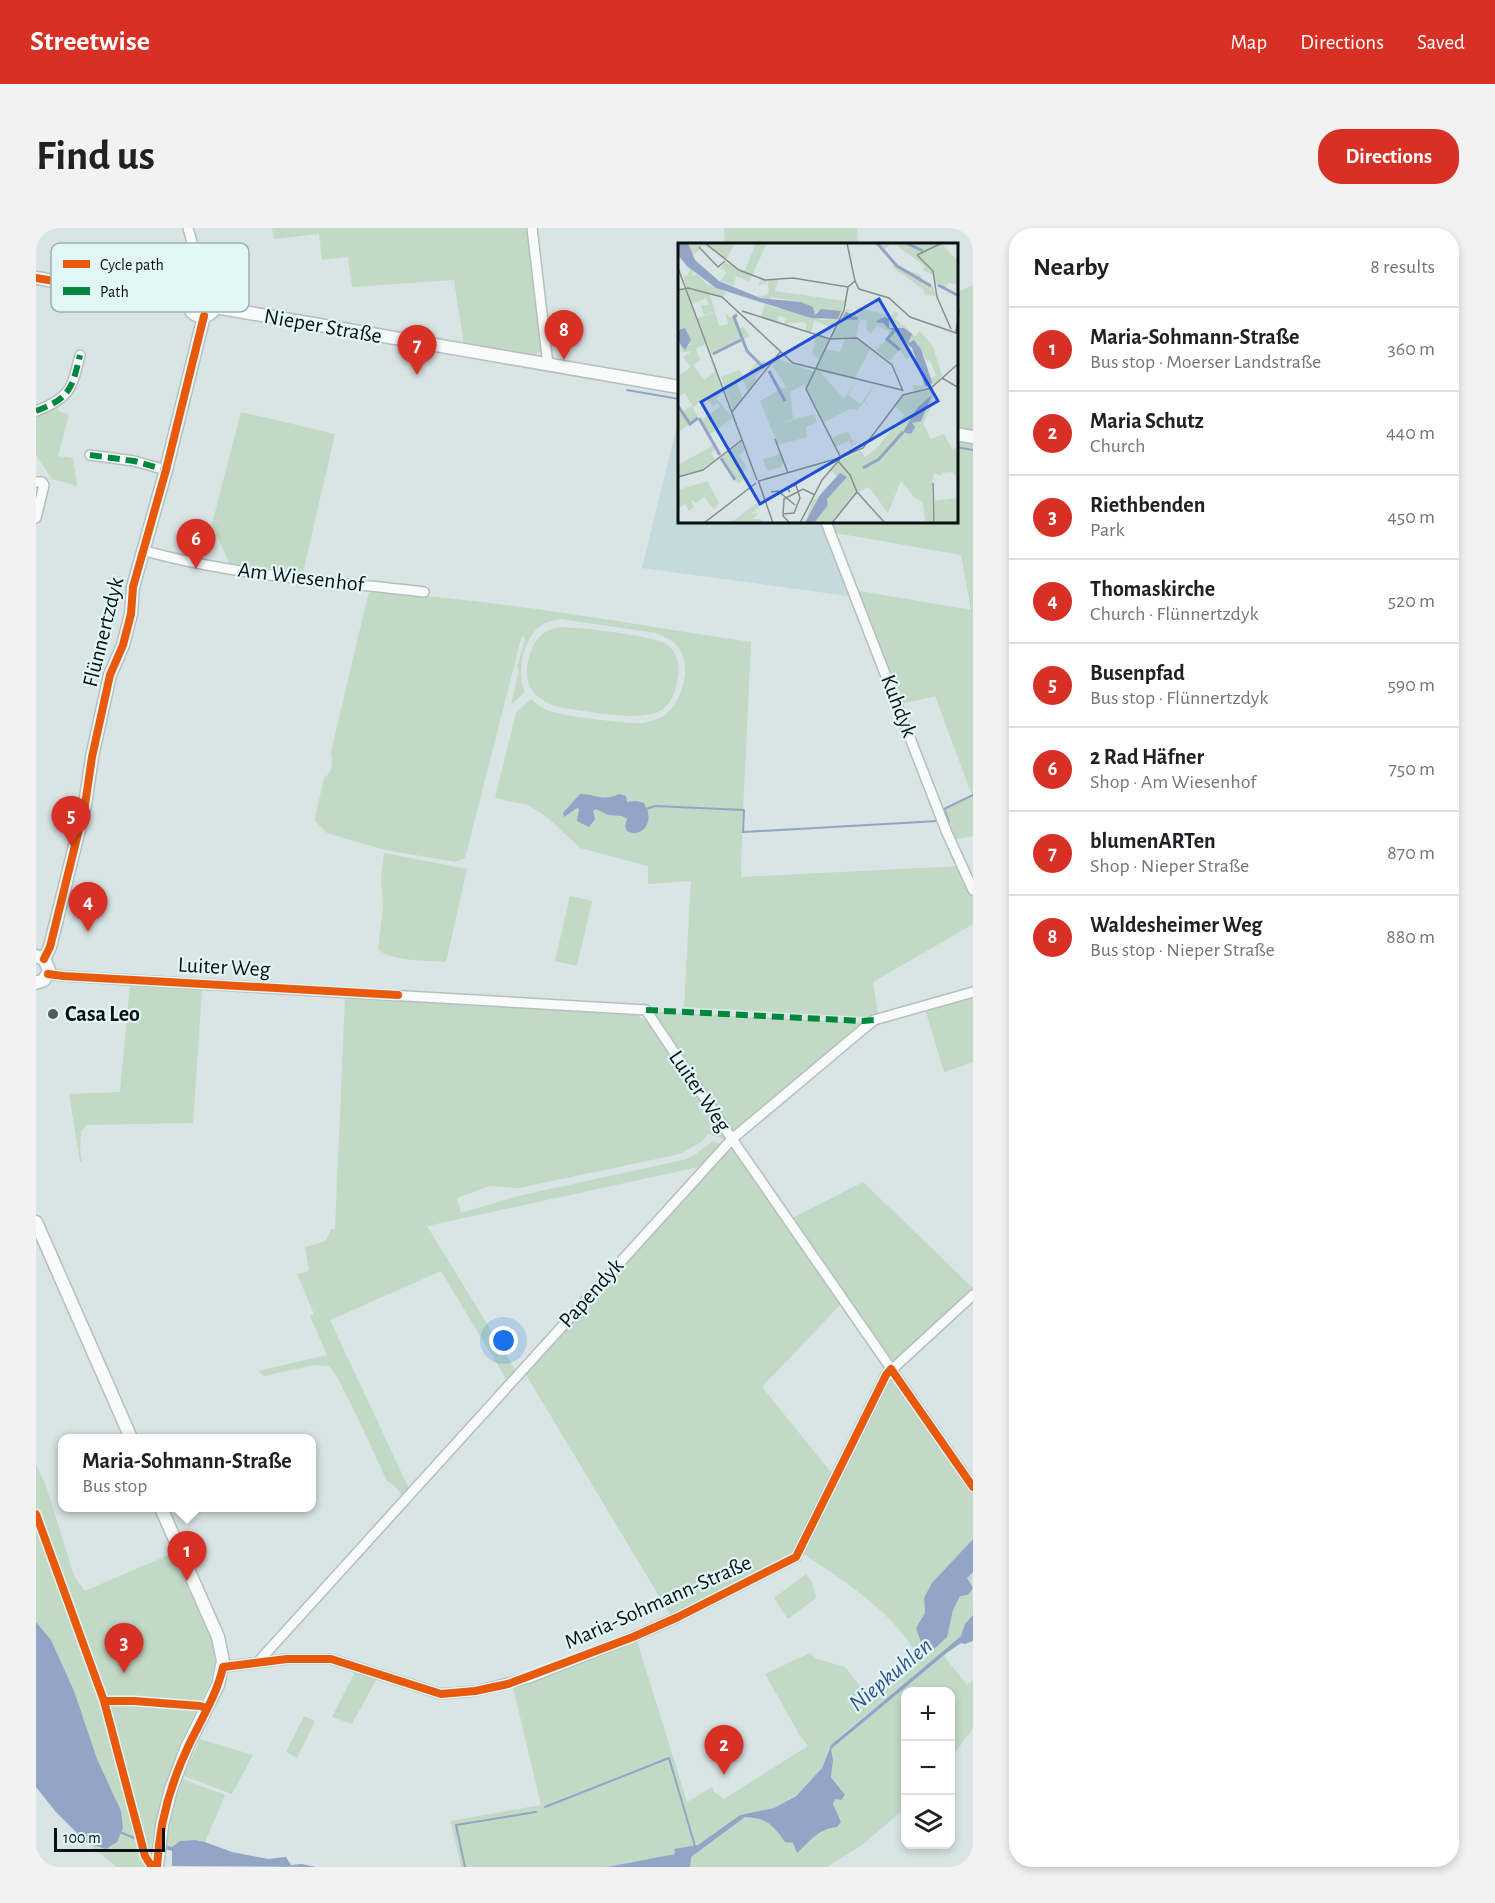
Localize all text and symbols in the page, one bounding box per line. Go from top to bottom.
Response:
text: Streetwise [30,28,150,56]
text: Map [1231,32,1267,53]
text: Directions [1300,32,1384,53]
text: Saved [1417,32,1465,53]
button: Directions [1318,129,1459,184]
text: Find us [36,135,155,177]
legend [51,243,249,312]
inset map [678,243,958,524]
text: Nearby [1033,254,1109,280]
text: Cycle path [100,257,164,274]
text: 8 results [1370,257,1435,277]
text: Path [100,284,129,300]
street label: Nieper Straße [262,305,384,347]
pin: 8 [544,310,584,360]
pin: 7 [398,326,436,375]
text: Maria-Sohmann-Straße [1090,326,1300,348]
text: 1 [1049,339,1056,359]
text: 360 m [1388,339,1435,359]
text: Bus stop · Moerser Landstraße [1090,352,1321,372]
text: Maria Schutz [1090,410,1204,432]
text: 2 [1048,423,1057,443]
text: 440 m [1386,423,1435,443]
text: Church [1090,436,1145,456]
text: Riethbenden [1090,494,1205,516]
text: 3 [1048,507,1057,527]
text: 450 m [1387,507,1435,527]
pin: 6 [176,520,216,569]
text: Park [1090,520,1125,540]
street label: Am Wiesenhof [237,558,367,596]
street label: Flünnertzdyk [79,575,127,689]
text: Thomaskirche [1090,578,1215,600]
text: 4 [1047,591,1058,611]
text: 520 m [1388,591,1435,611]
text: Church · Flünnertzdyk [1090,604,1259,624]
text: Busenpfad [1090,662,1185,684]
street label: Kuhdyk [877,672,921,740]
text: 5 [1048,675,1057,695]
text: 590 m [1387,675,1435,695]
text: Bus stop · Flünnertzdyk [1090,688,1268,708]
text: 2 Rad Häfner [1090,746,1204,768]
text: 6 [1048,759,1057,779]
text: 750 m [1388,759,1435,779]
text: Shop · Am Wiesenhof [1090,772,1256,792]
pin: 5 [51,796,90,846]
text: blumenARTen [1090,830,1216,852]
text: 7 [1048,843,1057,863]
text: 870 m [1387,843,1435,863]
text: Shop · Nieper Straße [1090,856,1249,876]
pin: 4 [68,882,108,932]
text: Waldesheimer Weg [1090,914,1262,936]
text: 8 [1048,927,1057,947]
text: 880 m [1386,927,1435,947]
text: Bus stop · Nieper Straße [1090,940,1275,960]
street label: Luiter Weg [177,954,271,980]
place label: Casa Leo [65,1003,140,1025]
marker: Casa Leo [46,1007,60,1021]
street label: Luiter Weg [665,1046,735,1136]
street label: Papendyk [555,1254,627,1332]
your location [489,1326,518,1355]
popup [58,1434,316,1512]
text: Maria-Sohmann-Straße [82,1450,292,1472]
text: Bus stop [82,1476,147,1496]
pin: 1 [168,1532,206,1581]
street label: Maria-Sohmann-Straße [561,1551,755,1653]
pin: 3 [104,1624,143,1673]
water label: Niepkuhlen [845,1634,937,1716]
map controls [901,1687,955,1849]
button: + [901,1687,955,1741]
pin: 2 [704,1726,744,1775]
button: − [901,1741,955,1795]
button: layers [901,1795,955,1849]
scale bar [54,1825,165,1852]
text: 100 m [63,1830,101,1846]

